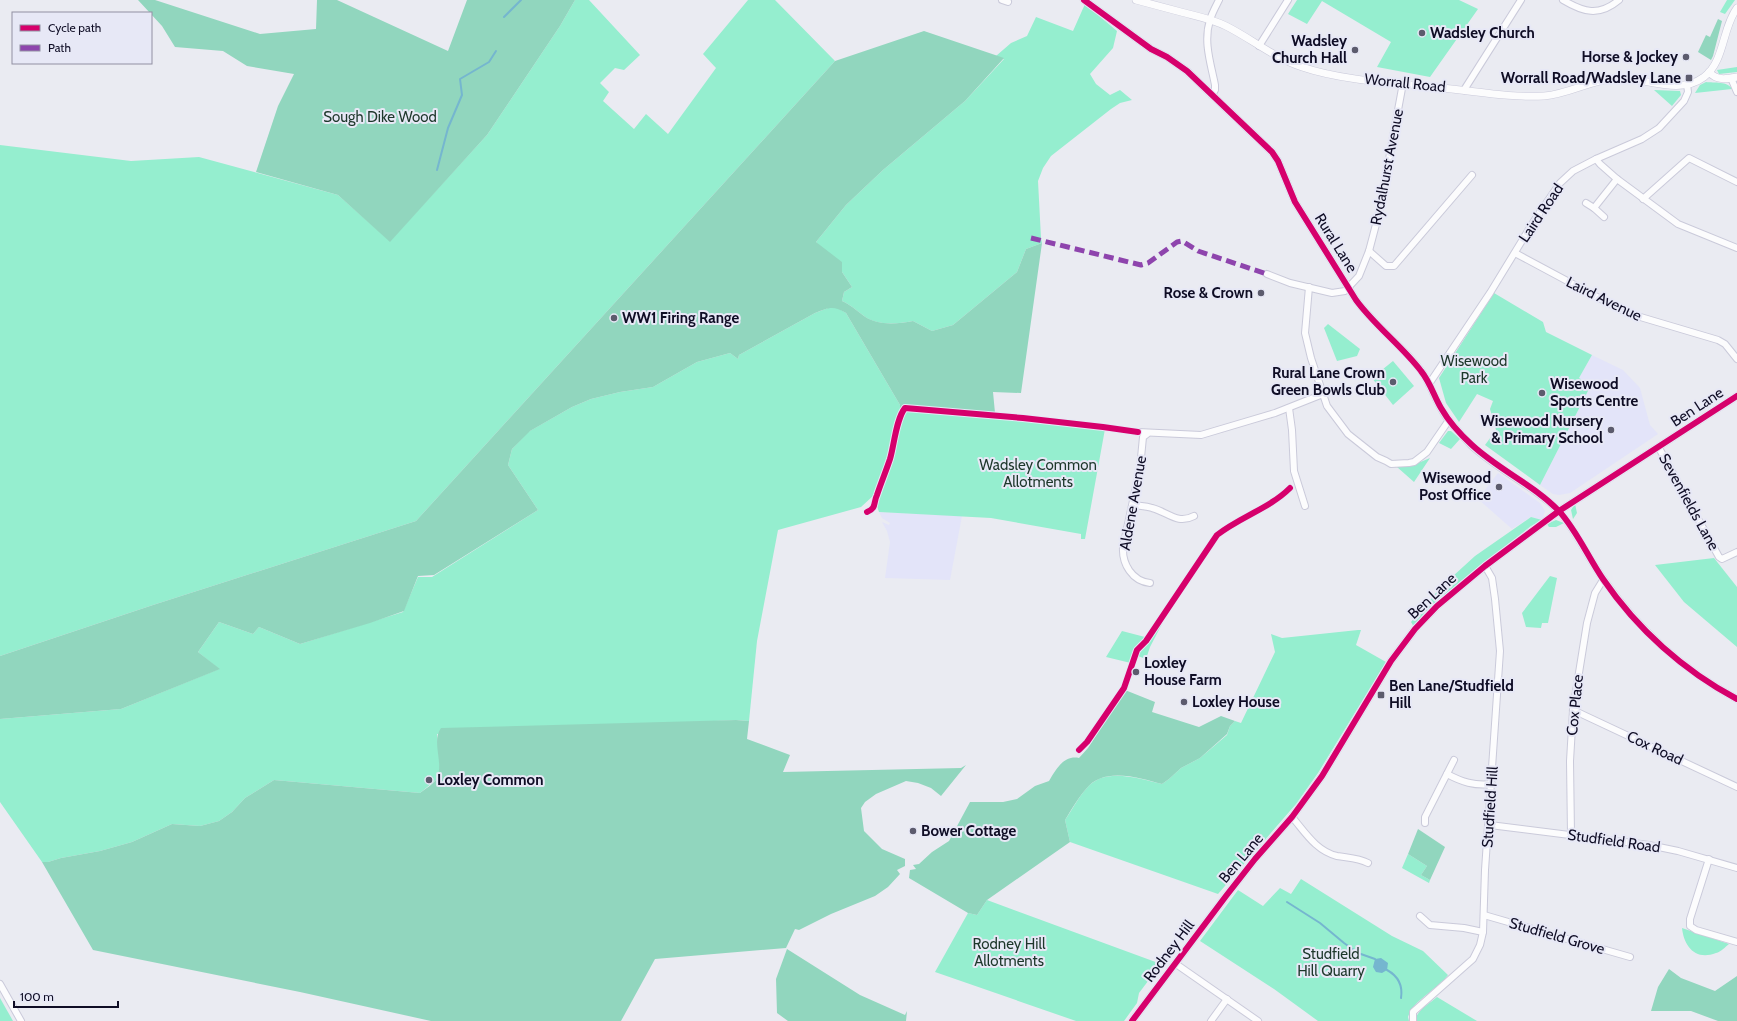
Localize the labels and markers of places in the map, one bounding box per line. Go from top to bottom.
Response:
place label: Wadsley Church [1430,24,1535,42]
marker: Wadsley Church [1417,28,1427,38]
place label: Wadsley Church Hall [1272,32,1348,67]
marker: Wadsley Church Hall [1350,45,1360,55]
place label: Horse & Jockey [1582,48,1679,66]
marker: Horse & Jockey [1681,52,1691,62]
place label: Worrall Road/Wadsley Lane [1501,69,1681,87]
marker: Worrall Road/Wadsley Lane [1684,73,1694,83]
place label: Rose & Crown [1164,284,1253,302]
marker: Rose & Crown [1256,288,1266,298]
place label: WW1 Firing Range [622,309,739,327]
marker: WW1 Firing Range [609,313,619,323]
place label: Rural Lane Crown Green Bowls Club [1271,364,1385,399]
place label: Wisewood Sports Centre [1550,375,1638,410]
marker: Rural Lane Crown Green Bowls Club [1388,377,1398,387]
marker: Wisewood Sports Centre [1537,388,1547,398]
place label: Wisewood Nursery & Primary School [1480,412,1604,447]
marker: Wisewood Nursery & Primary School [1606,425,1616,435]
place label: Wisewood Post Office [1419,469,1491,504]
marker: Wisewood Post Office [1494,482,1504,492]
place label: Loxley House Farm [1144,654,1222,689]
marker: Loxley House Farm [1131,667,1141,677]
place label: Ben Lane/Studfield Hill [1389,677,1514,712]
marker: Ben Lane/Studfield Hill [1376,690,1386,700]
place label: Loxley House [1192,693,1280,711]
marker: Loxley House [1179,697,1189,707]
place label: Loxley Common [437,771,543,789]
marker: Loxley Common [424,775,434,785]
place label: Bower Cottage [921,822,1016,840]
marker: Bower Cottage [908,826,918,836]

